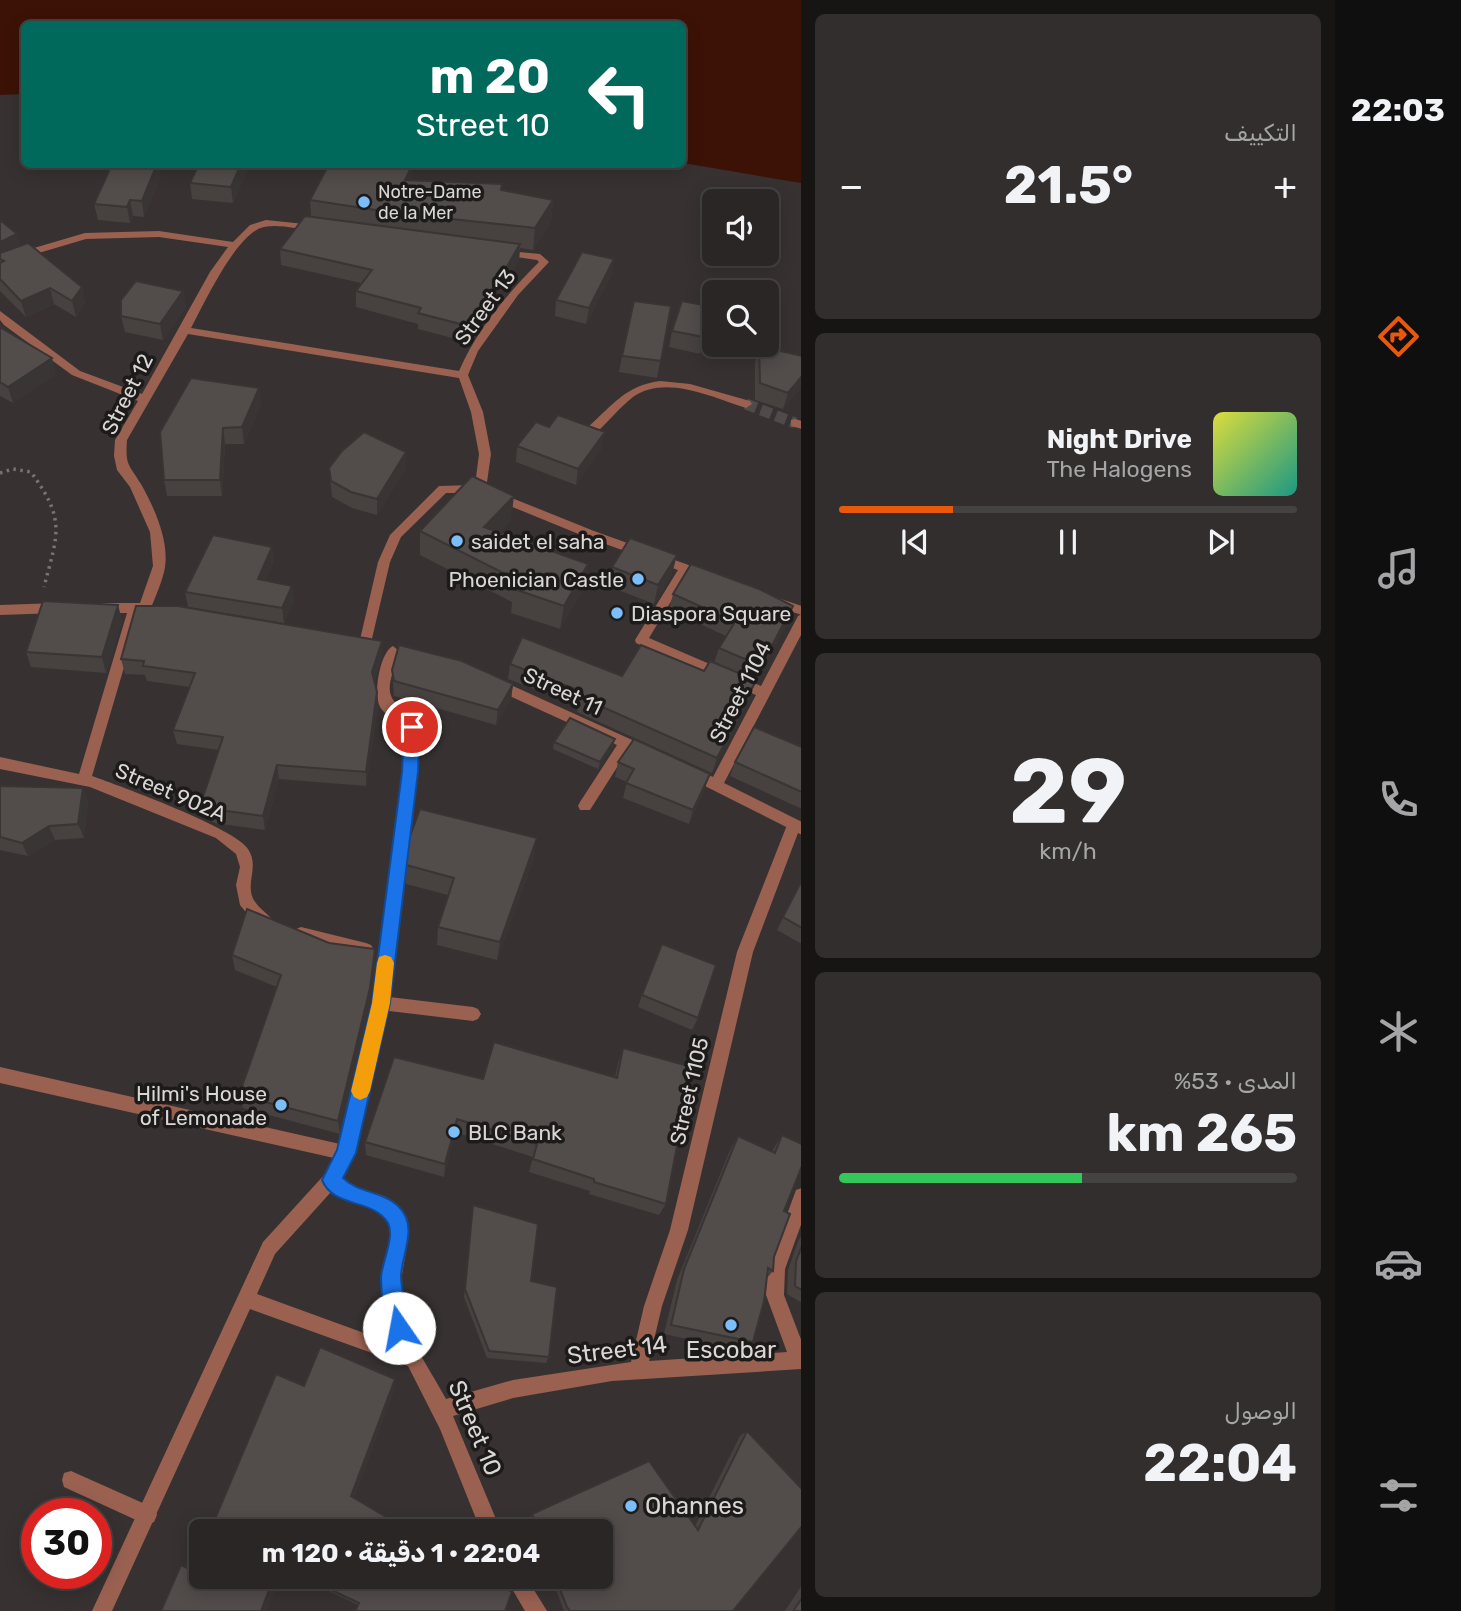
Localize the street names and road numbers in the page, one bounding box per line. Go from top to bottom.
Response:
street label: Street 13 [449,264,521,350]
street label: Street 12 [96,349,158,439]
street label: Street 1104 [704,637,776,747]
street label: Street 11 [520,662,606,720]
street label: Street 902A [112,757,230,827]
street label: Street 1105 [664,1035,714,1147]
street label: Street 14 [565,1330,669,1370]
street label: Street 10 [442,1376,508,1480]

